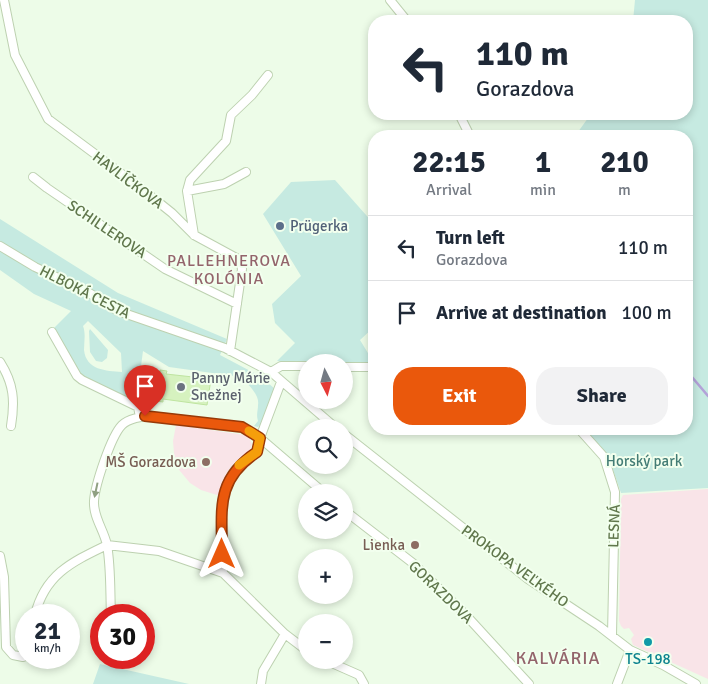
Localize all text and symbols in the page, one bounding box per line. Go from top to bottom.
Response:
text: 110 m [476,32,569,75]
icon: left [393,35,458,100]
text: Gorazdova [476,75,574,102]
text: 22:15 [412,144,486,181]
text: 1 [535,144,551,181]
text: 210 [600,144,649,181]
street label: HAVLÍČKOVA [89,147,167,212]
text: Arrival [426,180,472,200]
text: min [530,180,556,200]
text: m [618,180,631,200]
street label: SCHILLEROVA [64,196,150,262]
place label: Prügerka [290,217,348,235]
marker: Prügerka [274,220,286,232]
text: Turn left [436,226,505,250]
icon: left [393,234,421,262]
text: 110 m [618,236,668,260]
text: Gorazdova [436,250,508,270]
district label: PALLEHNEROVA KOLÓNIA [167,251,291,289]
street label: HLBOKÁ CESTA [37,261,134,323]
icon: arrive [393,299,421,327]
text: Arrive at destination [436,301,607,325]
text: 100 m [622,301,672,325]
north arrow [298,354,352,409]
map controls [298,354,353,669]
pin [124,365,166,416]
button: Exit [393,367,526,425]
button: Share [536,367,668,425]
place label: Panny Márie Snežnej [191,369,270,404]
icon: arrive [131,372,159,400]
marker: Panny Márie Snežnej [175,381,187,393]
button: search [298,419,353,474]
place label: MŠ Gorazdova [105,452,196,471]
park label: Horský park [606,452,683,470]
marker: MŠ Gorazdova [200,456,212,468]
one-way arrow [92,483,100,498]
button: layers [298,484,353,539]
street label: LESNÁ [603,504,624,548]
street label: PROKOPA VEĽKÉHO [458,520,573,611]
position arrow [195,527,247,579]
place label: Lienka [363,536,405,554]
marker: Lienka [409,539,421,551]
button: + [298,549,353,604]
street label: GORAZDOVA [405,557,477,627]
speed limit sign: 30 [90,604,155,669]
button: − [298,614,353,669]
text: 21 [34,615,61,646]
marker: TS-198 [642,636,654,648]
text: km/h [34,641,61,656]
district label: KALVÁRIA [515,647,601,669]
place label: TS-198 [625,650,671,668]

